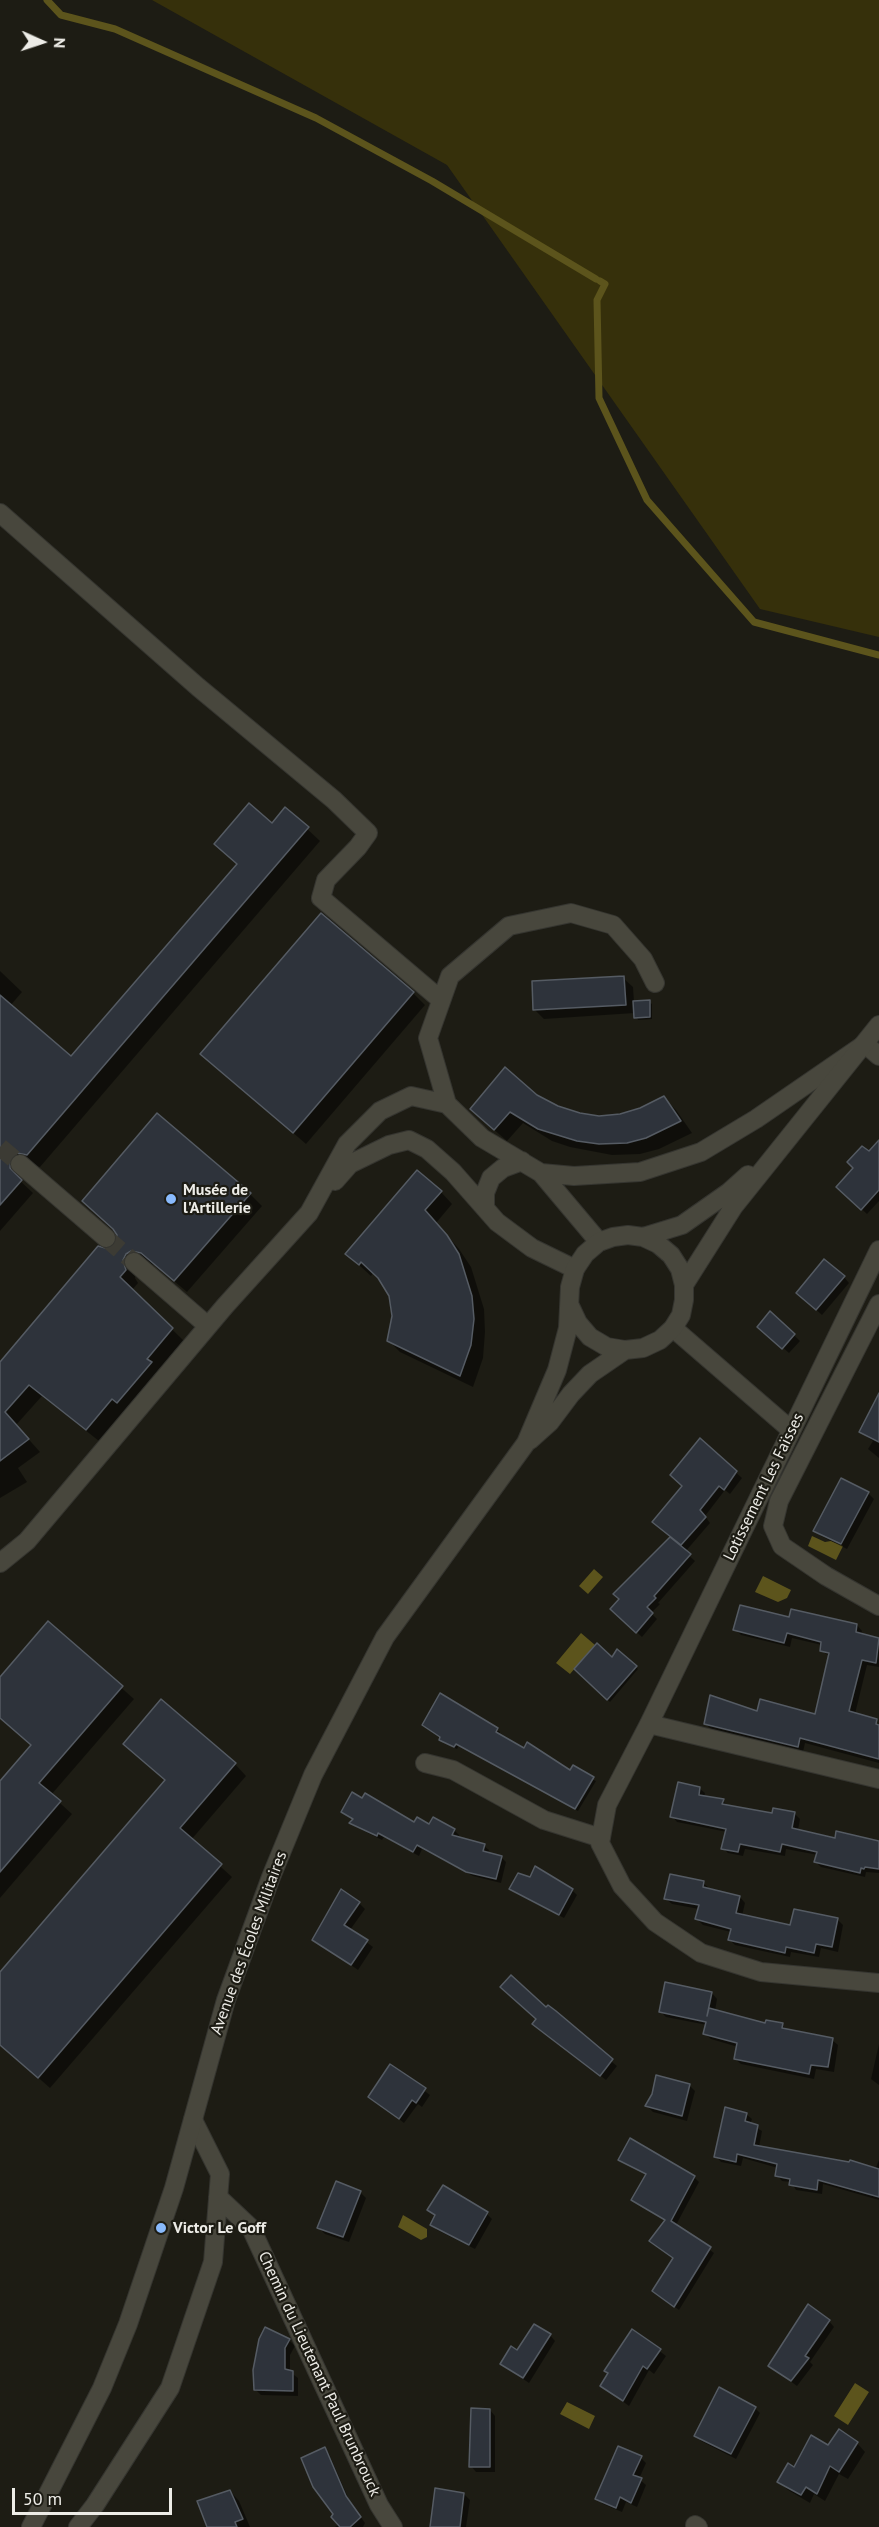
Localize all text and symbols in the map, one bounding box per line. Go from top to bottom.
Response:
north arrow [12,12,72,72]
text: N [50,37,70,49]
place label: Musée de l'Artillerie [183,1180,251,1218]
marker: Musée de l'Artillerie [164,1192,178,1206]
street label: Lotissement Les Faïsses [720,1410,808,1564]
street label: Avenue des Écoles Militaires [207,1849,291,2037]
place label: Victor Le Goff [173,2218,266,2238]
marker: Victor Le Goff [154,2221,168,2235]
street label: Chemin du Lieutenant Paul Brunbrouck [254,2249,384,2499]
scale bar [15,2476,176,2514]
text: 50 m [23,2487,62,2510]

